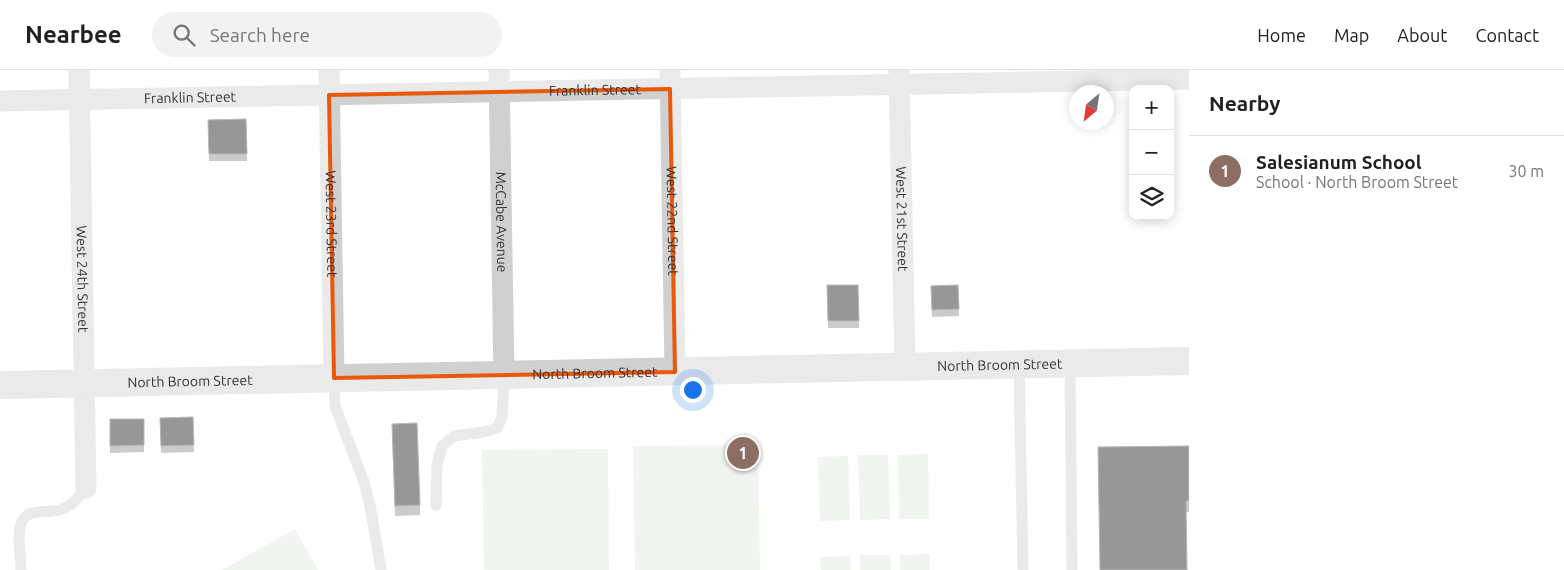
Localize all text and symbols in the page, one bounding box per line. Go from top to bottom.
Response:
search box [152,12,502,57]
text: Nearbee [25,21,122,48]
icon: search [170,21,198,49]
text: Search here [210,24,310,46]
text: Home [1257,25,1306,45]
text: Map [1334,25,1369,45]
text: About [1397,25,1447,45]
text: Contact [1475,25,1539,45]
street label: Franklin Street [549,81,642,99]
north arrow [1069,85,1114,130]
map controls [1129,85,1174,220]
button: + [1129,85,1174,130]
street label: Franklin Street [144,89,237,106]
text: Nearby [1209,91,1280,115]
button: − [1129,130,1174,175]
text: Salesianum School [1256,151,1422,173]
text: 1 [1220,162,1230,180]
text: 30 m [1508,162,1544,180]
street label: West 22nd Street [664,166,681,276]
street label: West 21st Street [893,166,911,272]
street label: West 23rd Street [323,170,340,278]
street label: McCabe Avenue [493,171,510,273]
text: School · North Broom Street [1256,173,1458,191]
button: layers [1129,175,1174,220]
street label: West 24th Street [74,225,91,333]
street label: North Broom Street [937,356,1063,374]
street label: North Broom Street [532,364,658,382]
street label: North Broom Street [127,372,253,390]
your location [680,377,706,403]
pin: 1 [727,434,759,472]

